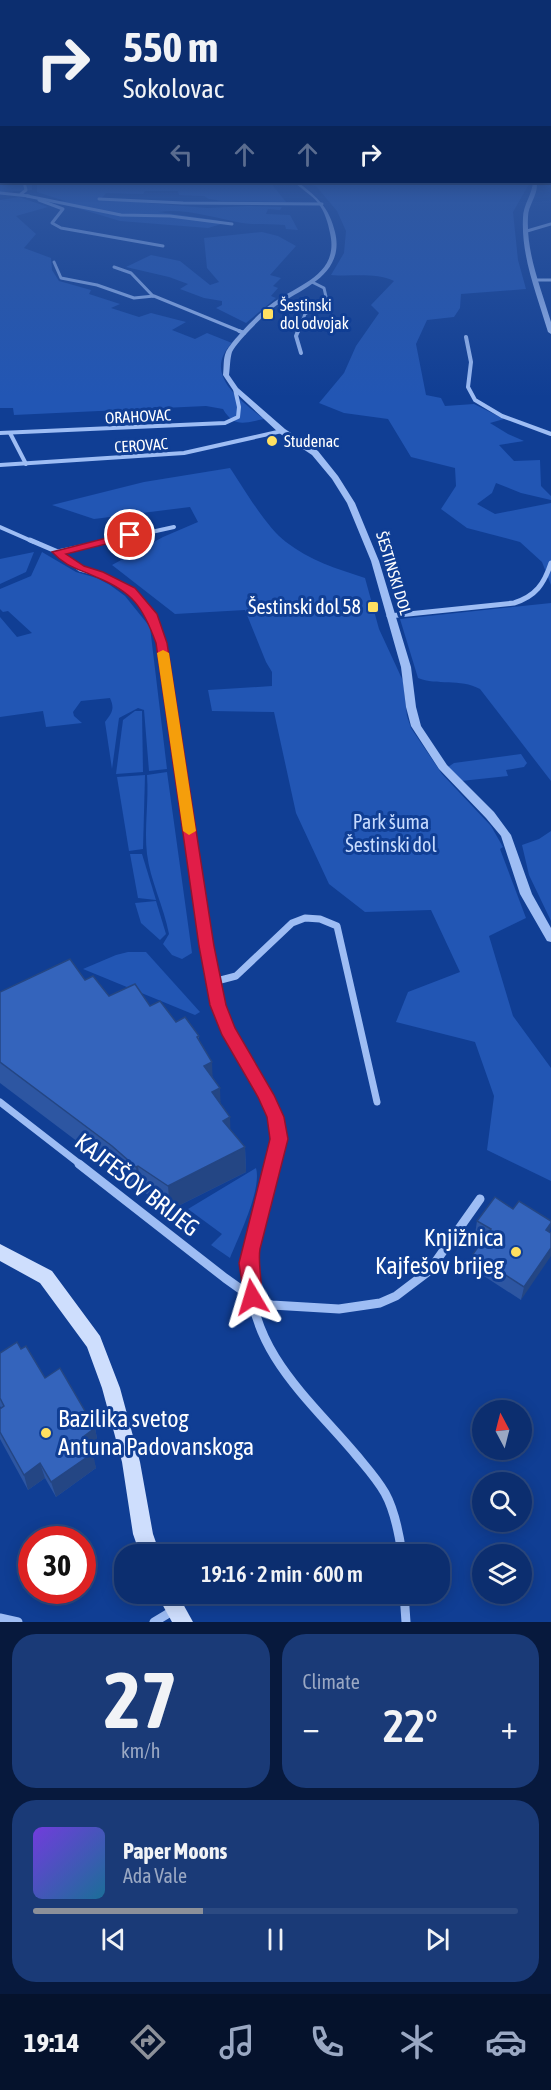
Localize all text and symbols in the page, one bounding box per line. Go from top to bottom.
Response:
text: 550 m [123,23,218,71]
icon: right [24,24,102,102]
text: Sokolovac [123,73,224,104]
icon: left [165,138,198,171]
icon: ahead [228,138,261,171]
icon: ahead [291,138,324,171]
icon: right [354,138,387,171]
place label: Šestinski dol odvojak [280,296,349,333]
marker: Šestinski dol odvojak [261,307,275,321]
street label: ORAHOVAC [104,405,172,427]
place label: Studenac [284,432,339,450]
street label: CEROVAC [114,434,168,456]
marker: Studenac [265,434,279,448]
pin [104,509,155,560]
icon: arrive [113,518,146,551]
street label: ŠESTINSKI DOL [373,529,415,618]
place label: Šestinski dol 58 [248,595,361,618]
marker: Šestinski dol 58 [366,600,380,614]
park label: Park šuma Šestinski dol [345,810,437,856]
street label: KAJFEŠOV BRIJEG [70,1128,205,1241]
place label: Knjižnica Kajfešov brijeg [375,1224,505,1279]
marker: Knjižnica Kajfešov brijeg [509,1245,523,1259]
position arrow [220,1265,284,1329]
north arrow [472,1400,532,1460]
map controls [472,1400,532,1604]
place label: Bazilika svetog Antuna Padovanskoga [58,1405,254,1460]
marker: Bazilika svetog Antuna Padovanskoga [39,1426,53,1440]
button: search [472,1472,532,1532]
speed limit sign: 30 [18,1526,96,1604]
button: layers [472,1544,532,1604]
text: 19:16 · 2 min · 600 m [201,1561,363,1587]
text: 27 [104,1655,177,1745]
text: Climate [303,1670,360,1693]
text: 22° [383,1700,438,1752]
text: − [303,1708,320,1746]
text: + [501,1708,518,1746]
text: km/h [121,1739,161,1762]
text: Paper Moons [123,1838,227,1864]
text: Ada Vale [123,1864,187,1887]
icon: previous [97,1923,130,1956]
icon: pause [259,1923,292,1956]
icon: next [421,1923,454,1956]
icon: directions [127,2021,169,2063]
icon: music [216,2021,258,2063]
icon: phone [306,2021,348,2063]
icon: climate [396,2021,438,2063]
icon: car [485,2021,527,2063]
text: 19:14 [24,2027,79,2058]

